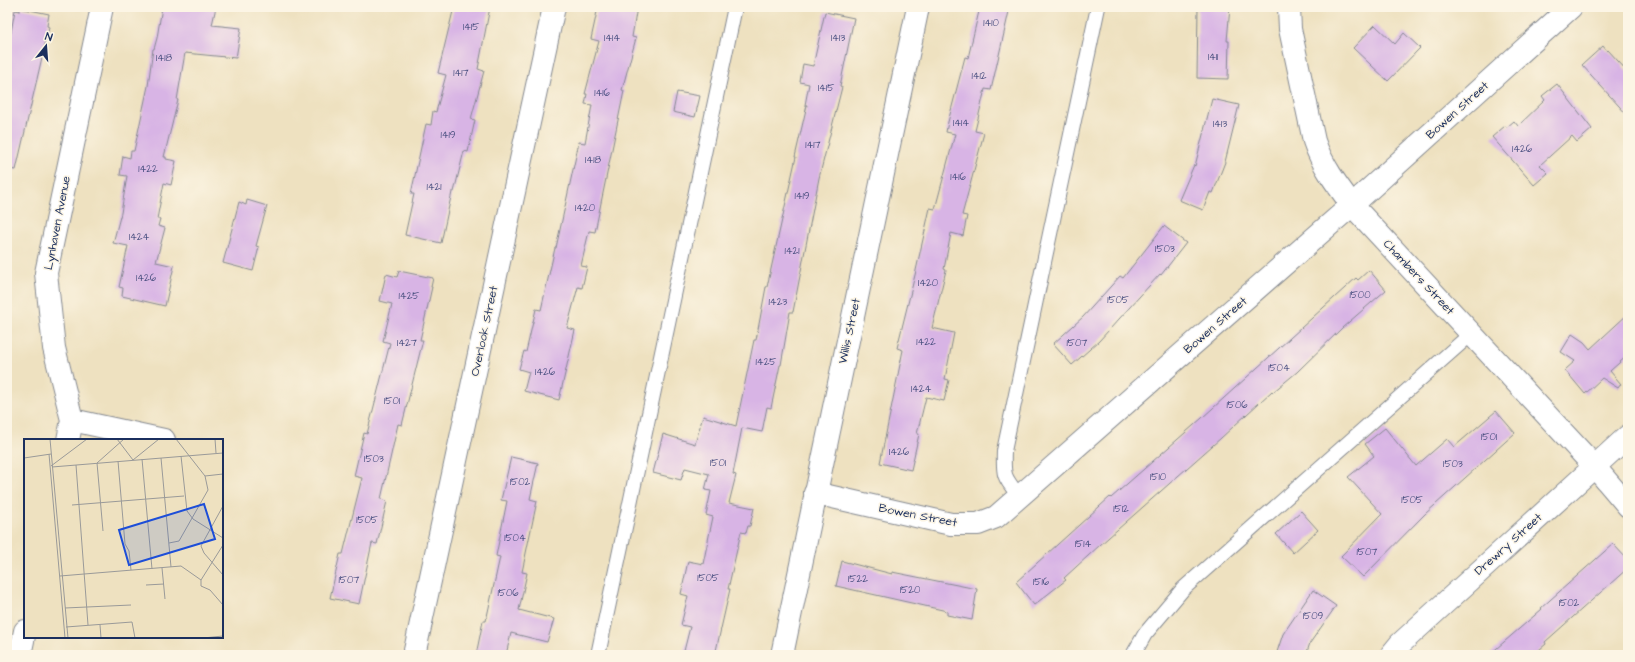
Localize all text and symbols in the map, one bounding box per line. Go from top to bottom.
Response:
house number: 1410 [983,16,999,30]
house number: 1415 [463,20,479,34]
north arrow [26,26,66,66]
text: N [43,29,54,45]
house number: 1414 [604,31,620,45]
house number: 1413 [831,31,845,45]
house number: 1411 [1208,50,1219,64]
house number: 1418 [156,51,172,65]
house number: 1417 [453,66,469,80]
house number: 1412 [971,69,987,83]
street label: Bowen Street [1422,77,1493,143]
house number: 1415 [818,81,834,95]
house number: 1416 [594,86,611,100]
house number: 1414 [953,116,969,130]
house number: 1413 [1213,117,1227,131]
house number: 1419 [440,128,456,142]
house number: 1417 [805,138,821,152]
house number: 1426 [1512,142,1533,156]
house number: 1418 [585,153,601,167]
house number: 1422 [138,162,158,176]
house number: 1416 [950,170,967,184]
street label: Lynhaven Avenue [40,174,76,272]
house number: 1421 [426,180,442,194]
house number: 1419 [794,189,810,203]
house number: 1420 [575,201,595,215]
house number: 1424 [129,230,149,244]
street label: Chambers Street [1379,236,1458,319]
house number: 1503 [1155,242,1175,256]
house number: 1421 [784,244,800,258]
house number: 1426 [136,271,157,285]
house number: 1420 [918,276,938,290]
street label: Overlook Street [467,284,502,378]
house number: 1500 [1350,288,1370,302]
house number: 1425 [399,289,419,303]
house number: 1505 [1107,293,1129,307]
street label: Bowen Street [1180,293,1251,358]
house number: 1423 [769,295,787,309]
street label: Willis Street [834,297,865,365]
house number: 1422 [916,335,936,349]
house number: 1427 [397,336,417,350]
house number: 1507 [1067,336,1087,350]
house number: 1425 [756,355,776,369]
house number: 1504 [1268,361,1290,375]
house number: 1426 [535,365,556,379]
house number: 1424 [911,382,931,396]
house number: 1501 [384,394,401,408]
house number: 1506 [1227,398,1248,412]
house number: 1501 [1481,430,1498,444]
inset map [24,439,223,638]
house number: 1426 [889,445,910,459]
house number: 1503 [364,452,384,466]
house number: 1501 [710,456,727,470]
house number: 1503 [1443,457,1463,471]
house number: 1510 [1150,470,1166,484]
house number: 1502 [510,475,530,489]
house number: 1505 [1401,493,1423,507]
street label: Bowen Street [877,500,959,531]
house number: 1512 [1113,502,1129,516]
street label: Drewry Street [1471,509,1547,580]
house number: 1505 [356,513,378,527]
house number: 1504 [504,531,526,545]
house number: 1514 [1075,537,1091,551]
house number: 1507 [1357,545,1377,559]
house number: 1505 [697,571,719,585]
house number: 1522 [848,572,868,586]
house number: 1507 [339,573,359,587]
house number: 1516 [1033,575,1050,589]
house number: 1520 [900,583,920,597]
house number: 1506 [498,586,519,600]
house number: 1502 [1559,596,1579,610]
house number: 1509 [1303,609,1323,623]

